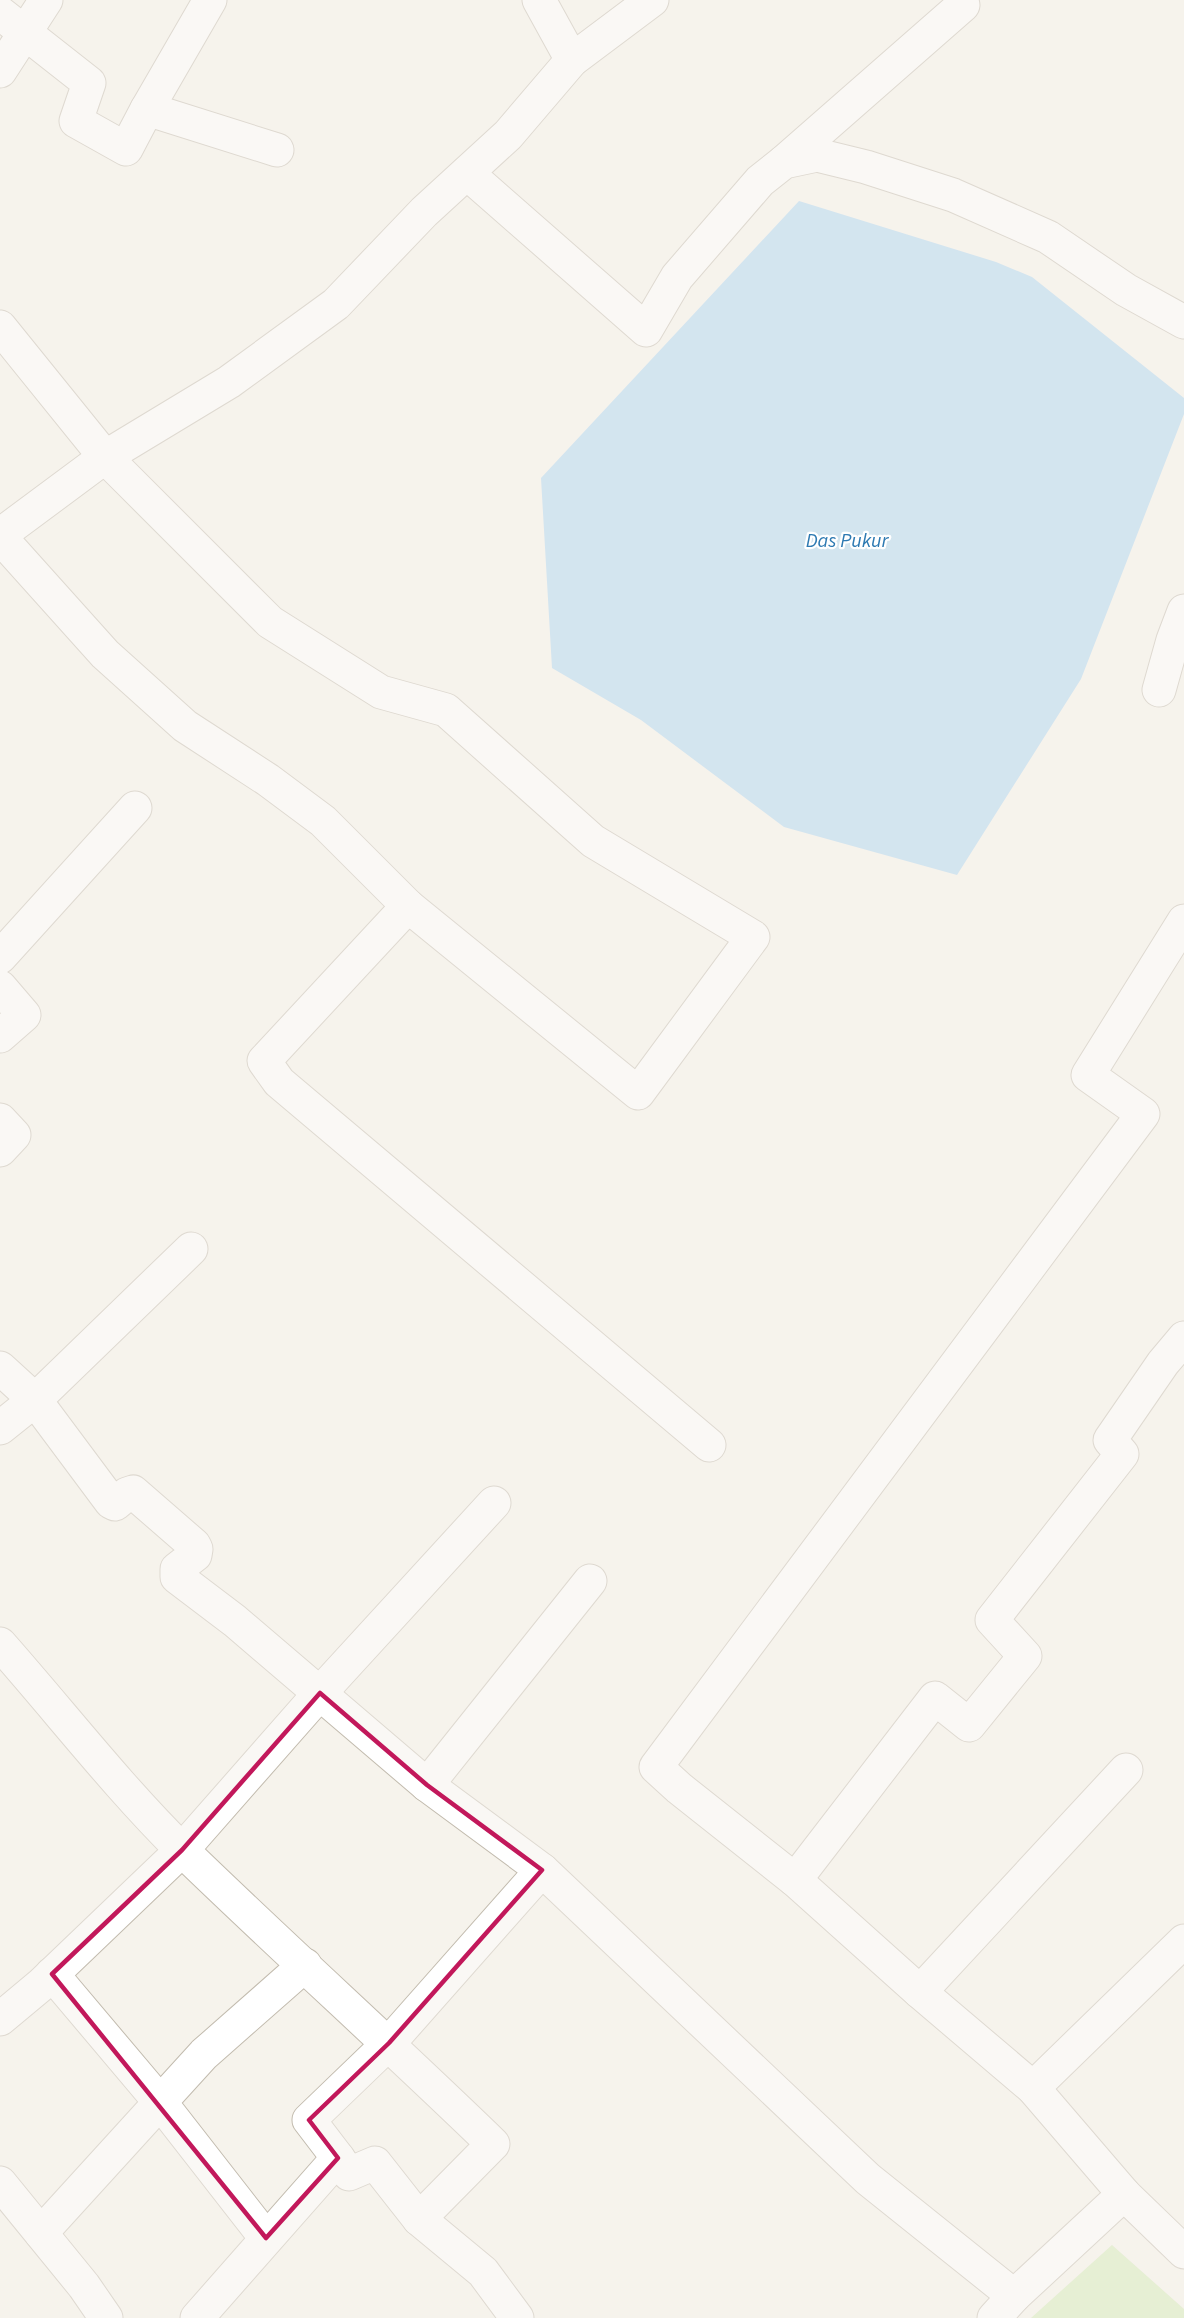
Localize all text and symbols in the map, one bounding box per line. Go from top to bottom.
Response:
water label: Das Pukur [806,527,889,555]

